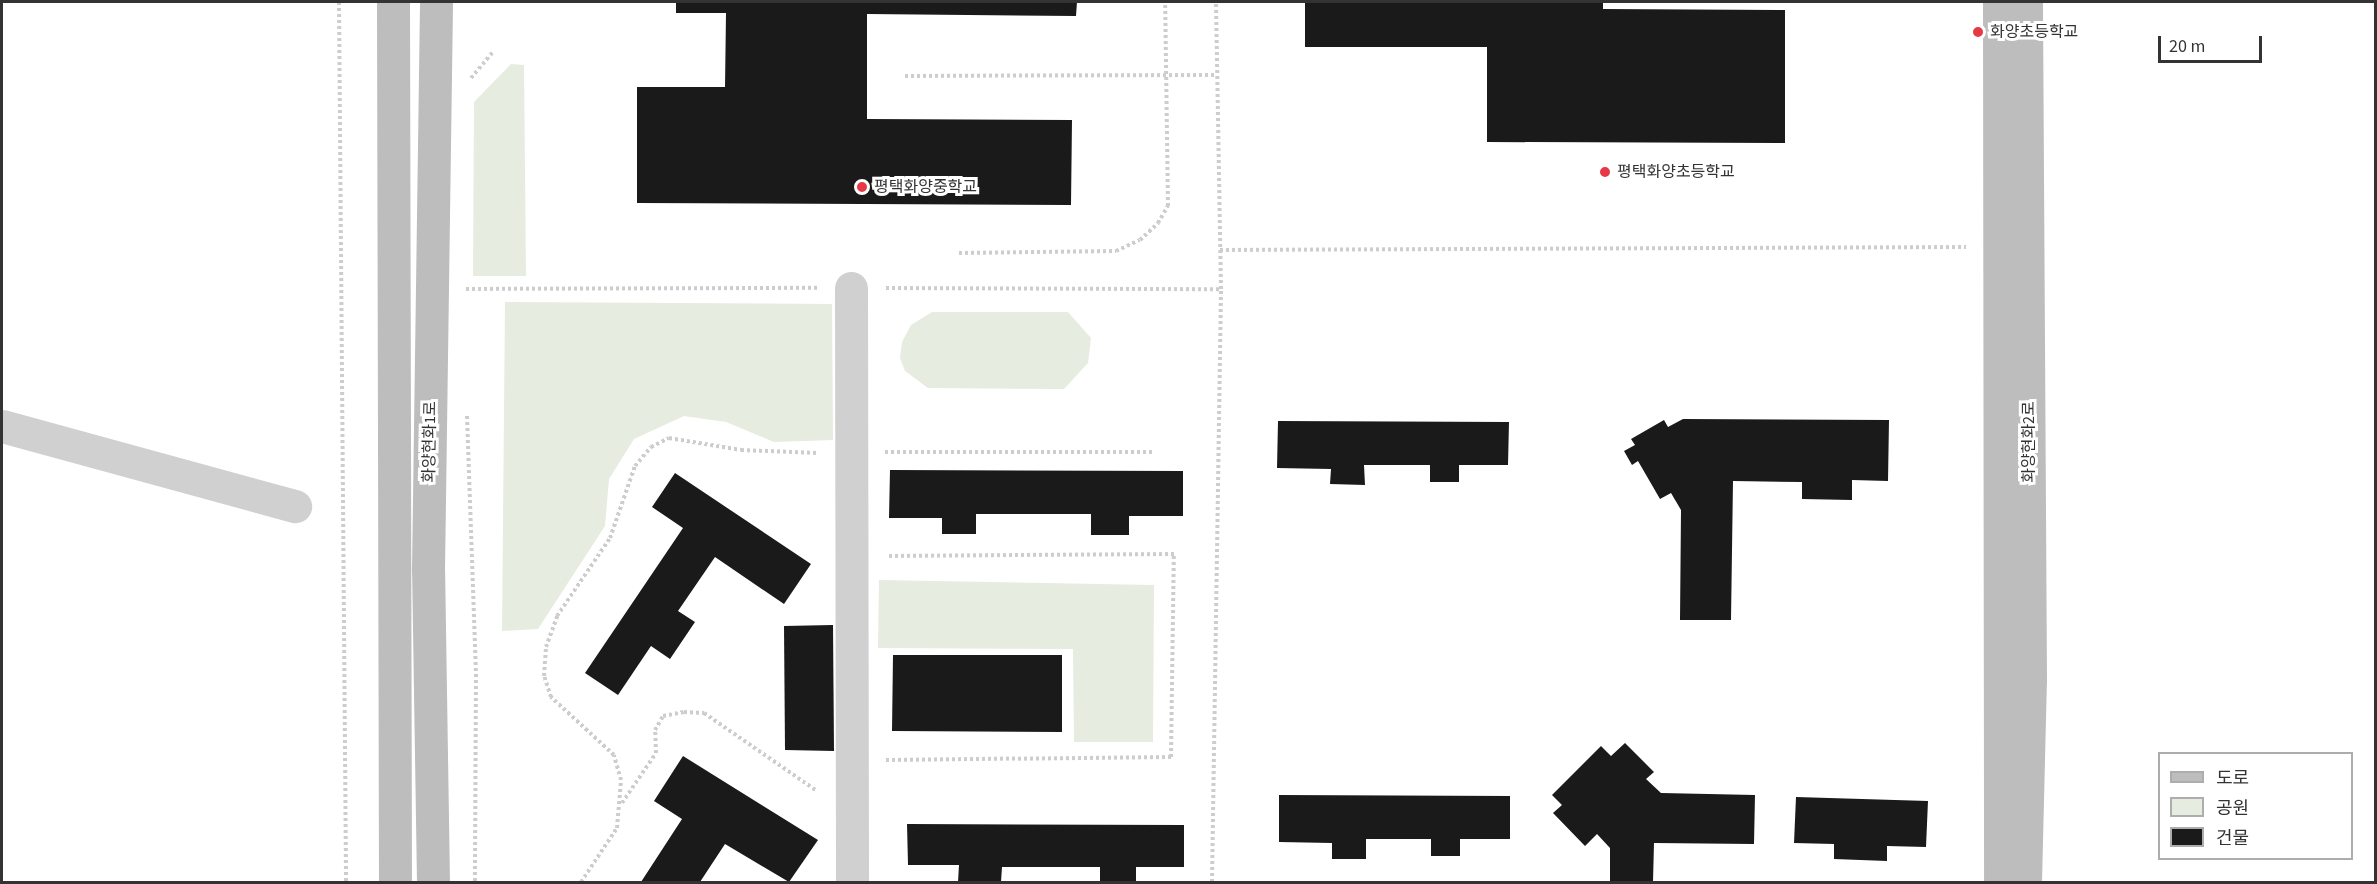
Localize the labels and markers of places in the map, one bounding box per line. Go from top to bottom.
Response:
place label: 화양초등학교 [1990,22,2078,42]
marker: 화양초등학교 [1971,25,1985,39]
place label: 평택화양초등학교 [1617,162,1735,182]
marker: 평택화양초등학교 [1598,165,1612,179]
place label: 평택화양중학교 [874,177,977,197]
marker: 평택화양중학교 [855,180,869,194]

